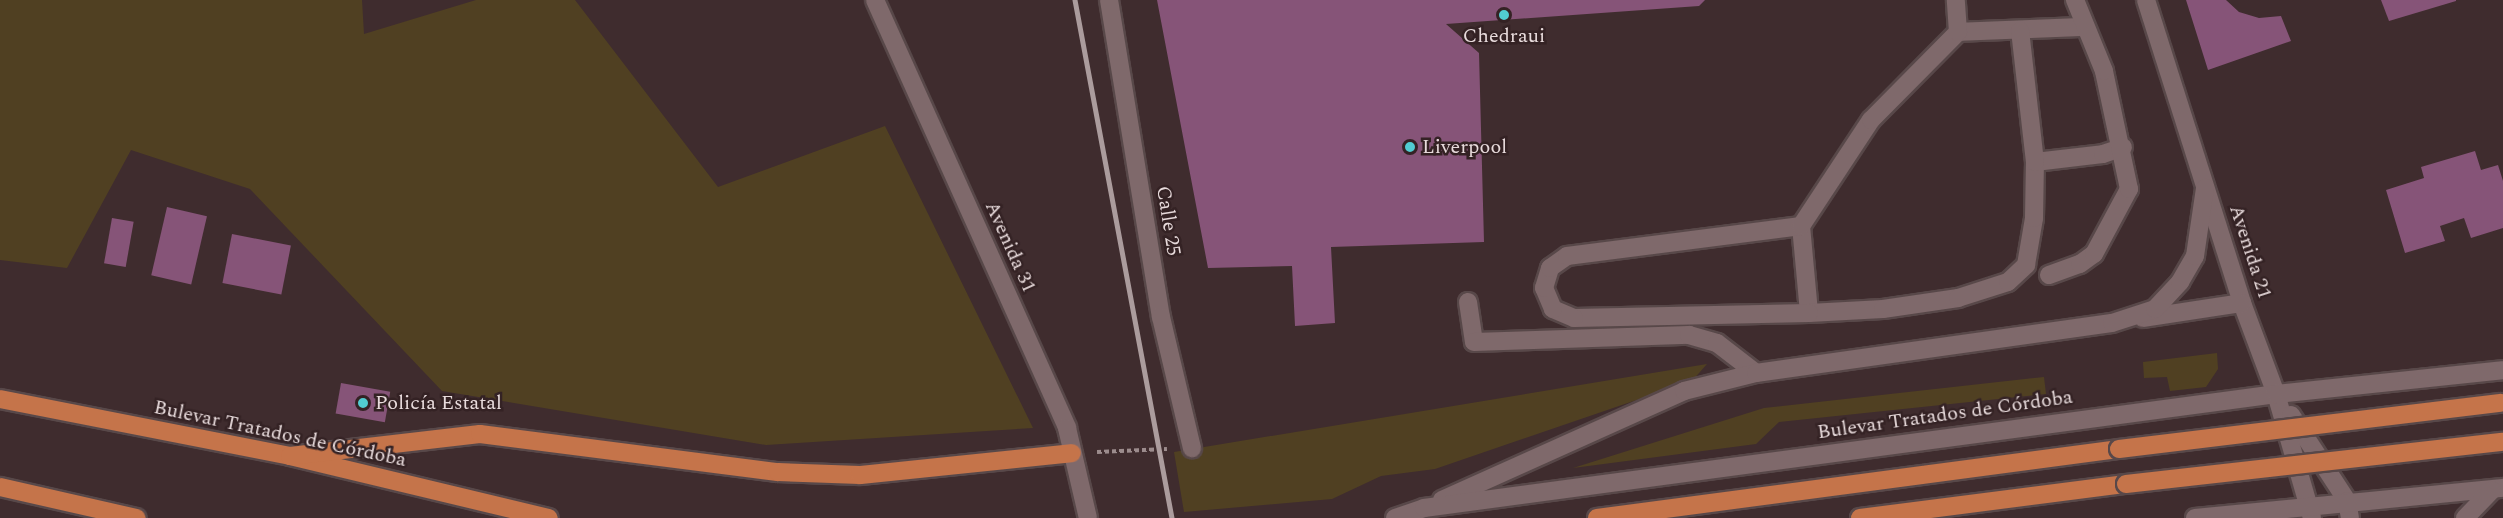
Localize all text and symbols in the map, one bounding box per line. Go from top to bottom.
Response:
marker: Chedraui [1497,8,1511,22]
place label: Chedraui [1463,24,1545,48]
place label: Liverpool [1422,135,1507,159]
marker: Liverpool [1403,140,1417,154]
street label: Calle 25 [1151,184,1185,258]
street label: Avenida 31 [979,198,1041,296]
street label: Avenida 21 [2224,202,2276,302]
street label: Bulevar Tratados de Córdoba [1816,385,2074,445]
place label: Policía Estatal [375,391,502,415]
street label: Bulevar Tratados de Córdoba [152,395,408,473]
marker: Policía Estatal [356,396,370,410]

